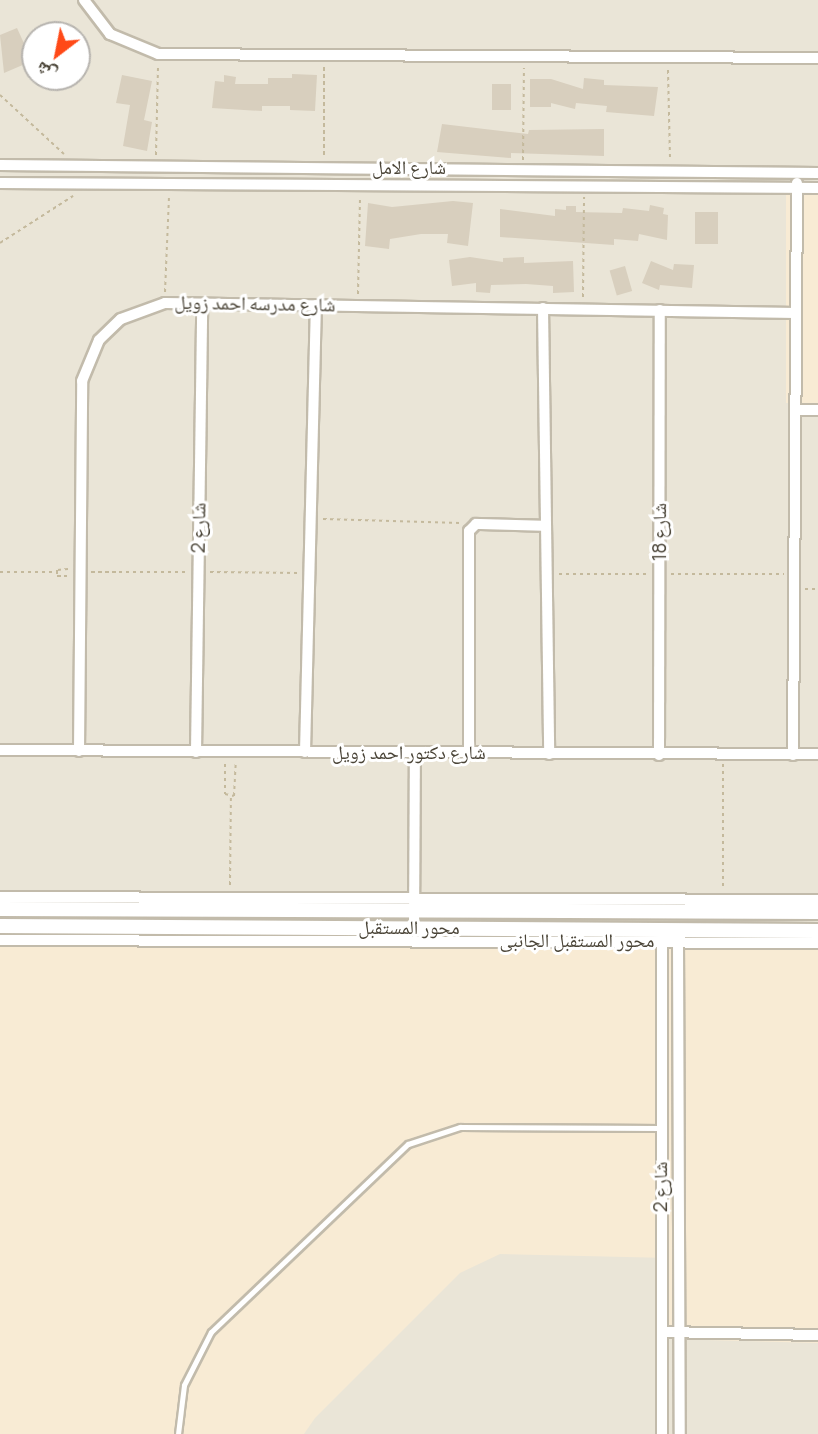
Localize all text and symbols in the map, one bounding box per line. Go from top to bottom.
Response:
north arrow [21,21,91,91]
text: ش [30,56,61,88]
street label: شارع الامل [372,157,446,179]
street label: شارع مدرسه احمد زويل [174,291,336,317]
street label: شارع 2 [187,502,211,554]
street label: شارع 18 [649,503,671,561]
street label: شارع دكتور احمد زويل [332,742,486,764]
street label: محور المستقبل [358,917,460,939]
street label: محور المستقبل الجانبى [500,930,654,952]
street label: شارع 2 [650,1162,672,1212]

